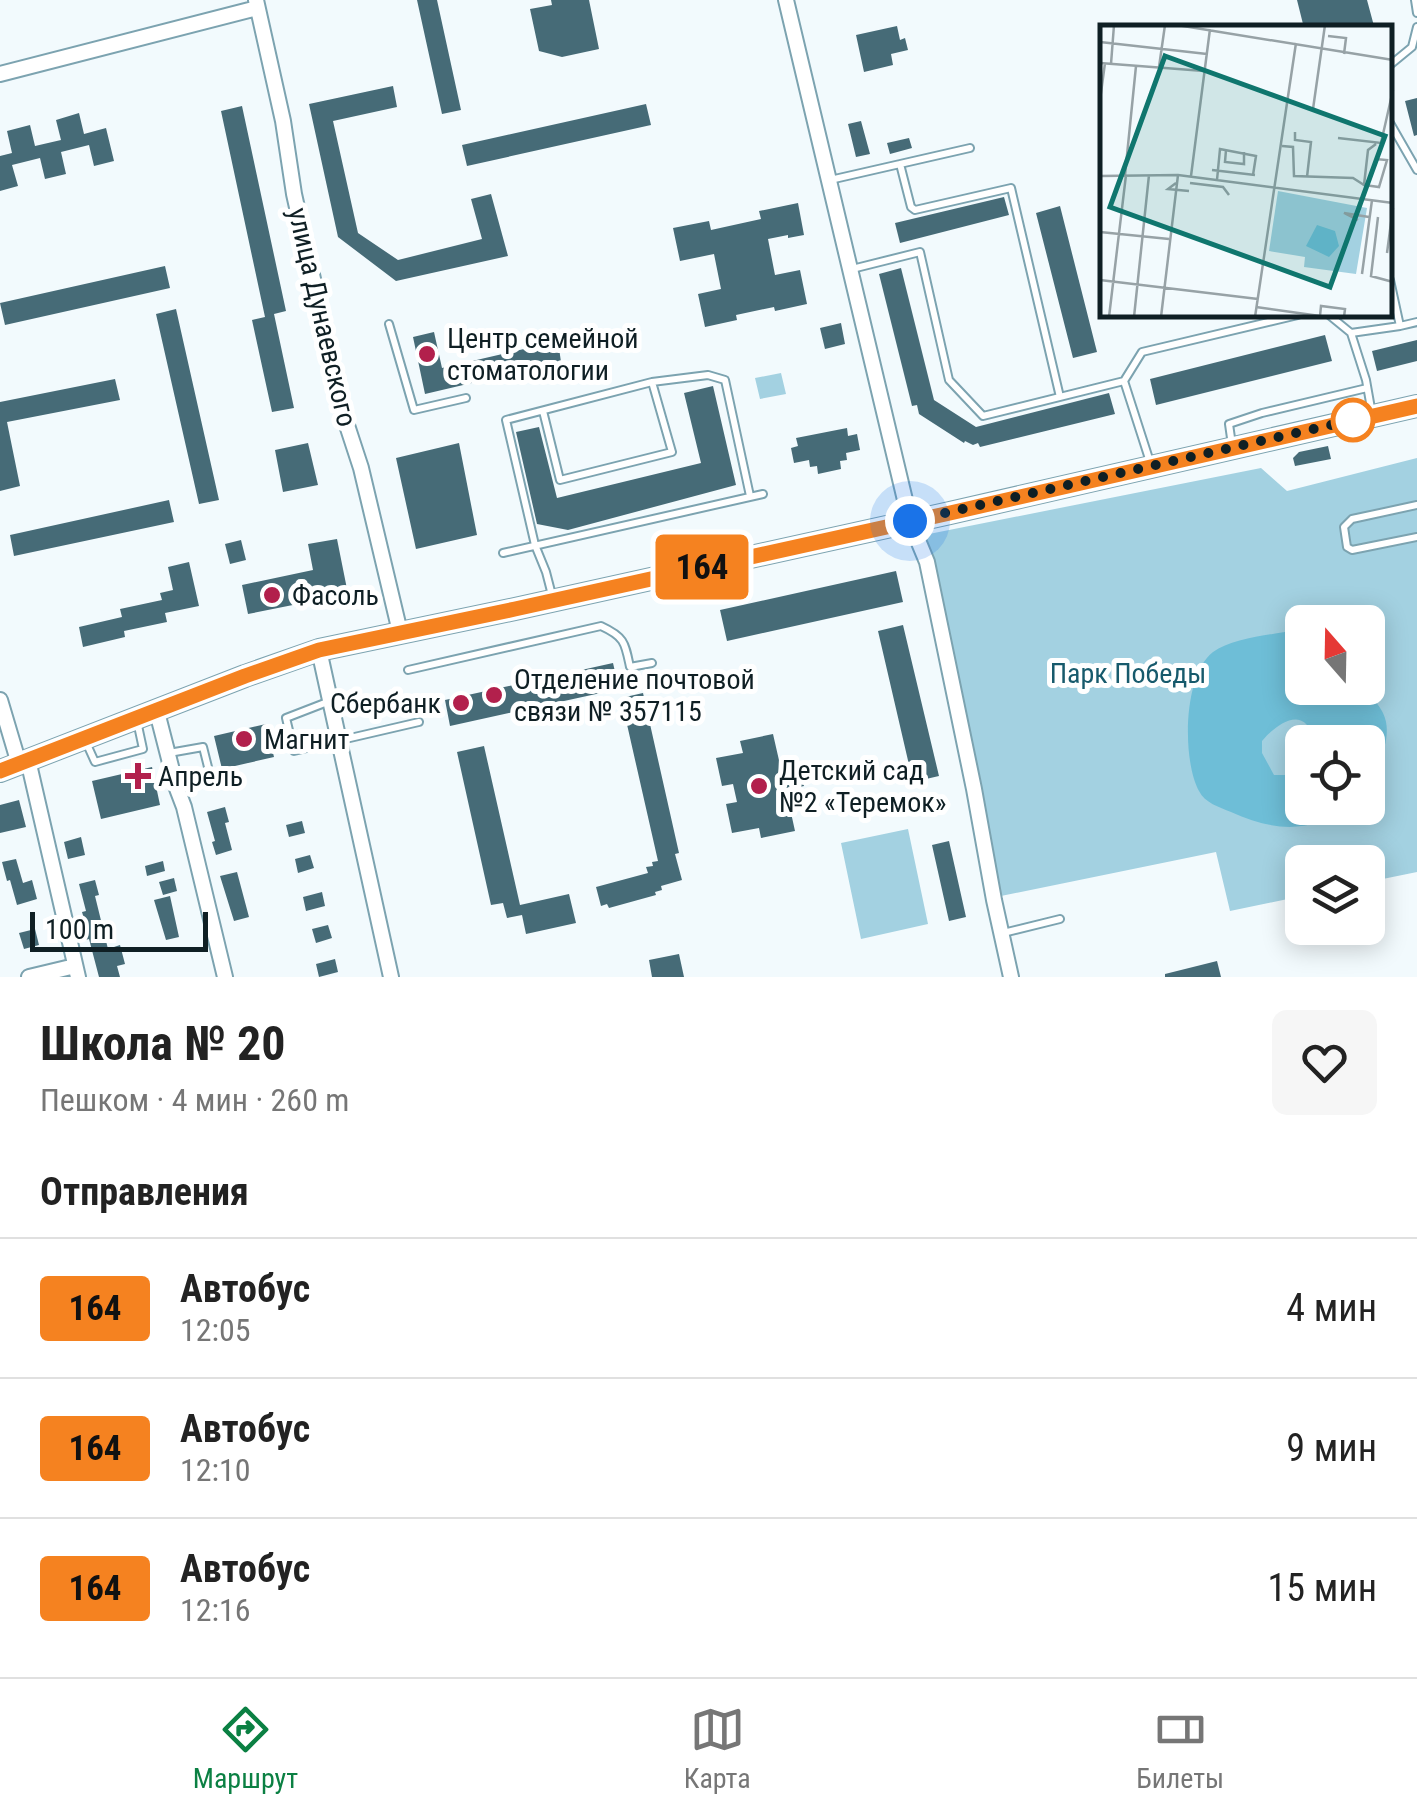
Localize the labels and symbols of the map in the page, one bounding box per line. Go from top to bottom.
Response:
inset map [1100,25,1392,318]
street label: улица Дунаевского [281,204,364,430]
place label: Центр cемейной cтоматологии [447,322,639,387]
marker: Центр cемейной cтоматологии [416,343,438,365]
unlabelled marker [1332,399,1374,441]
your location [885,496,935,546]
line badge: 164 [644,534,760,600]
place label: Фасоль [292,579,379,612]
marker: Фасоль [261,584,283,606]
north arrow [1285,605,1385,705]
park label: Парк Победы [1050,657,1206,690]
place label: Отделение почтовой связи № 357115 [514,663,755,728]
marker: Отделение почтовой связи № 357115 [483,684,505,706]
place label: Сбербанк [330,687,441,720]
marker: Сбербанк [450,692,472,714]
place label: Магнит [264,723,349,756]
marker: Магнит [233,728,255,750]
place label: Детский сад №2 «Теремок» [779,754,946,819]
place label: Апрель [158,760,243,793]
marker: Апрель [127,765,149,787]
marker: Детский сад №2 «Теремок» [748,775,770,797]
scale bar [30,907,208,951]

